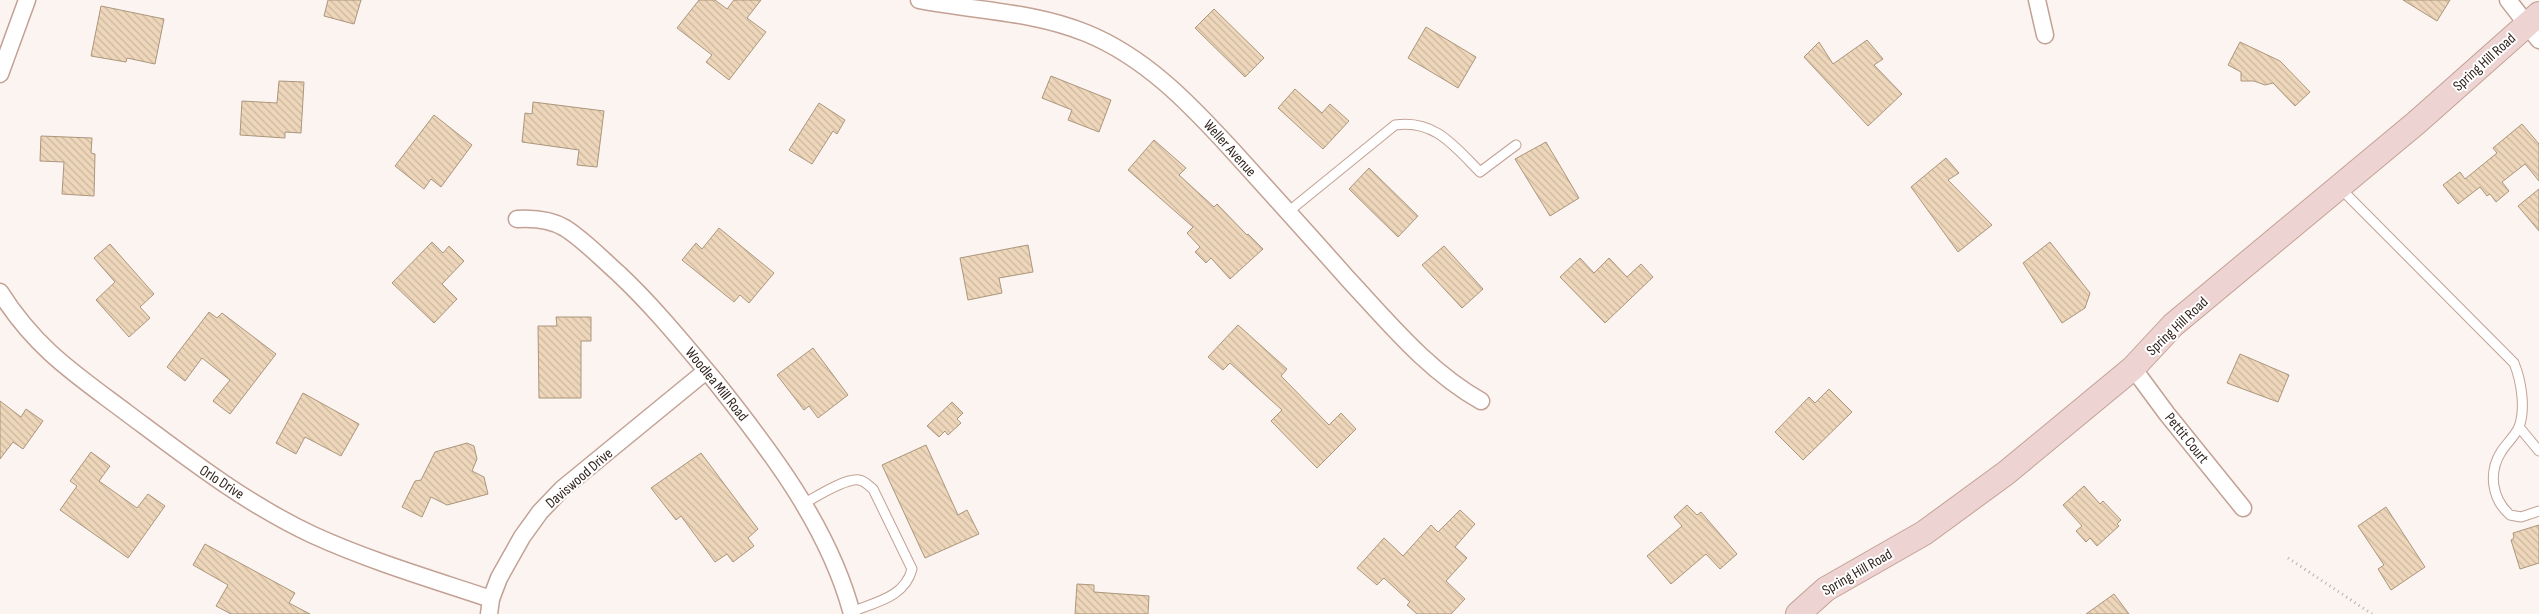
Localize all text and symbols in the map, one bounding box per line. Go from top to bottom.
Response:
street label: Spring Hill Road [2449,29,2520,95]
street label: Weller Avenue [1199,116,1260,181]
street label: Spring Hill Road [2142,293,2212,360]
street label: Woodlea Mill Road [681,343,752,425]
street label: Pettit Court [2160,409,2213,468]
street label: Daviswood Drive [542,444,617,513]
street label: Orlo Drive [196,461,248,504]
street label: Spring Hill Road [1819,545,1896,600]

